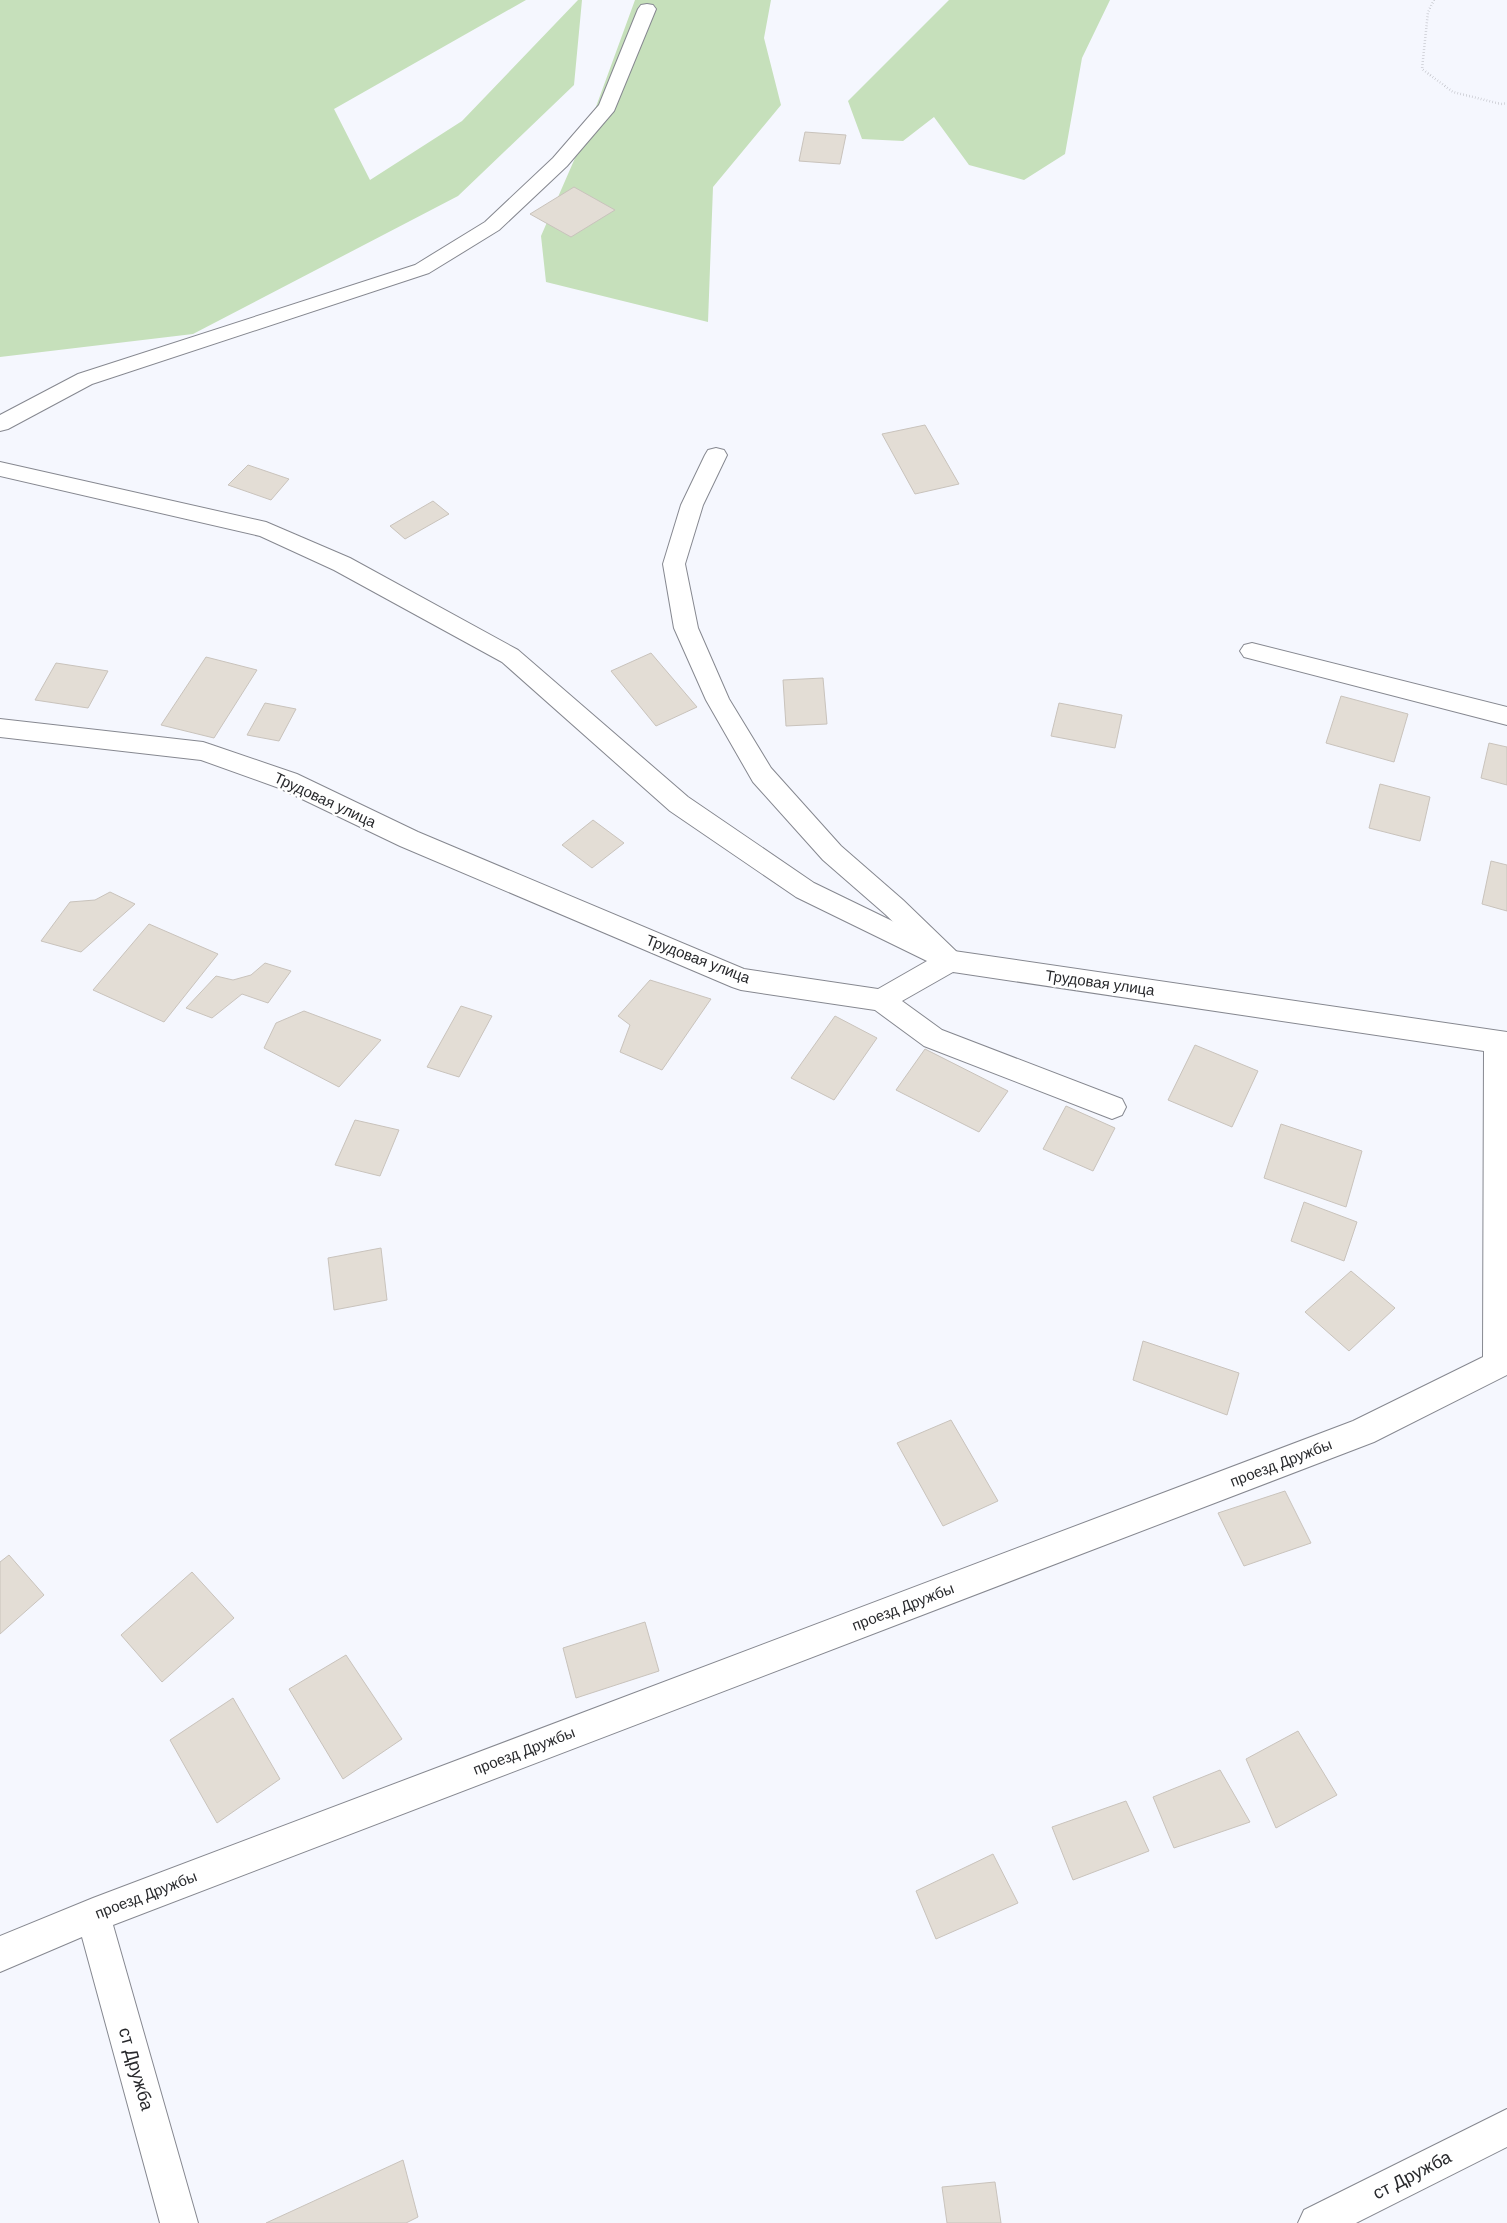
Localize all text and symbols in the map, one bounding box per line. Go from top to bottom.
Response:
street label: Трудовая улица [271,768,380,833]
street label: Трудовая улица [643,930,754,988]
street label: Трудовая улица [1044,965,1157,1001]
street label: проезд Дружбы [1227,1434,1335,1492]
street label: проезд Дружбы [849,1578,957,1636]
street label: проезд Дружбы [470,1722,578,1780]
street label: проезд Дружбы [92,1866,200,1924]
street label: ст Дружба [113,2025,160,2114]
street label: ст Дружба [1369,2144,1456,2205]

